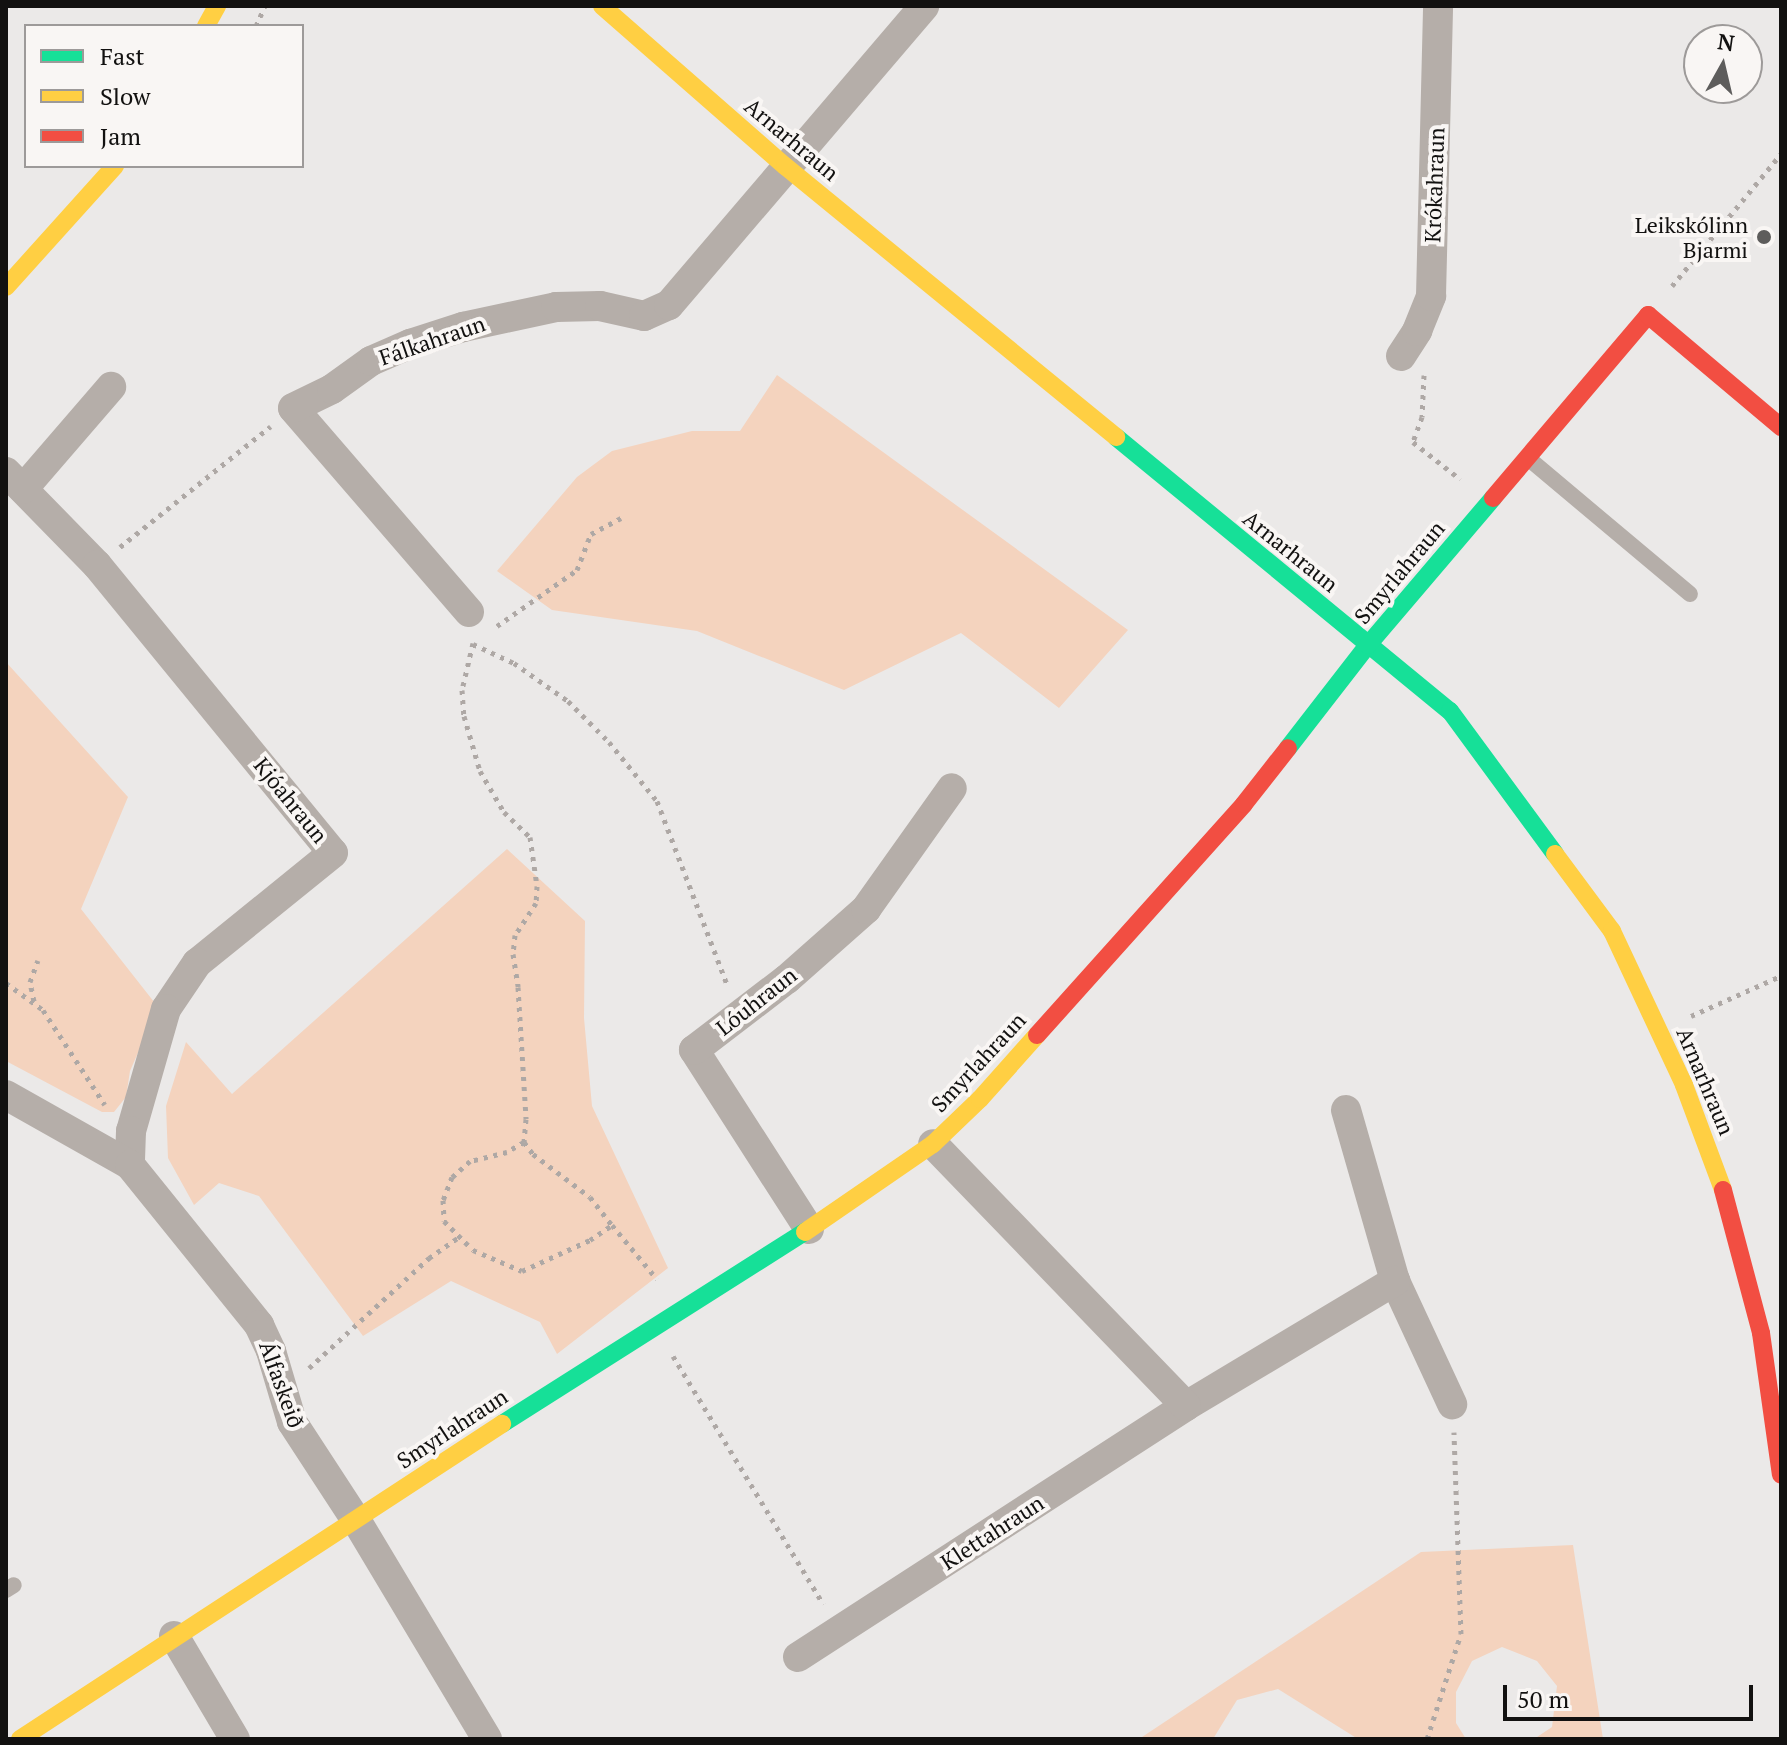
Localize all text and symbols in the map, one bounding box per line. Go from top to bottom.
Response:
legend [24,24,304,168]
north arrow [1683,24,1763,104]
text: N [1716,26,1736,57]
text: Fast [100,40,144,72]
text: Slow [100,80,151,112]
street label: Arnarhraun [740,92,844,186]
text: Jam [100,120,141,152]
street label: Krókahraun [1419,127,1449,243]
place label: Leikskólinn Bjarmi [1635,211,1748,262]
marker: Leikskólinn Bjarmi [1755,228,1773,246]
street label: Fálkahraun [376,310,488,370]
street label: Arnarhraun [1238,505,1344,597]
street label: Smyrlahraun [1348,515,1450,629]
street label: Kjóahraun [249,752,333,848]
street label: Lóuhraun [710,961,802,1041]
street label: Smyrlahraun [925,1007,1031,1117]
street label: Arnarhraun [1672,1023,1740,1139]
street label: Álfaskeið [254,1337,310,1431]
street label: Smyrlahraun [392,1383,512,1473]
street label: Klettahraun [936,1489,1048,1575]
scale bar [1507,1669,1757,1719]
text: 50 m [1517,1683,1569,1715]

